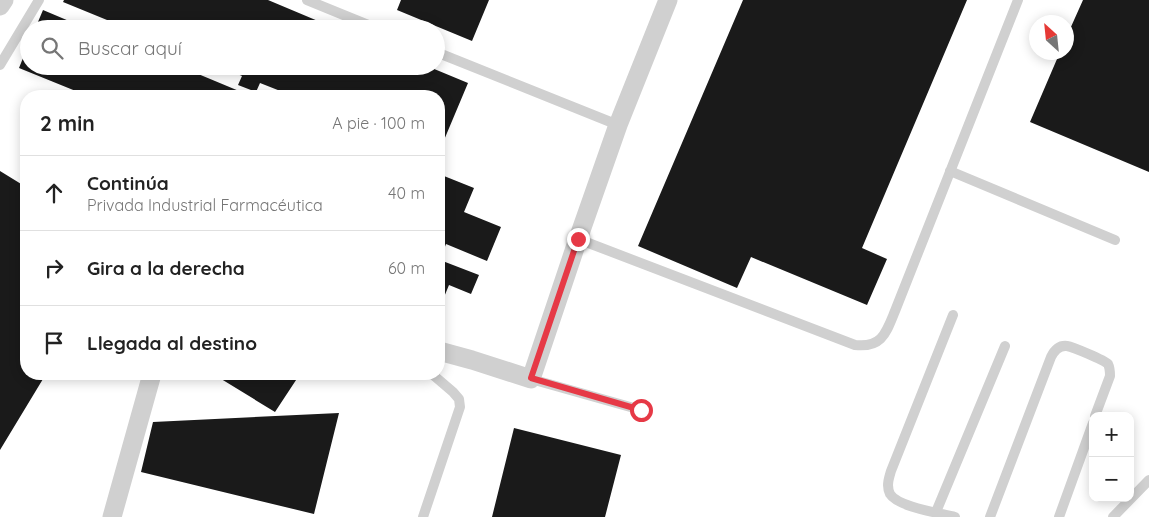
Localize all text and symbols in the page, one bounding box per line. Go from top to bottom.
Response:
north arrow [1029,15,1074,60]
search box [20,20,445,75]
icon: search [38,34,66,62]
text: Buscar aquí [78,36,182,60]
text: 2 min [40,110,95,136]
text: A pie · 100 m [332,113,425,133]
text: Continúa [87,171,169,195]
icon: ahead [40,179,68,207]
text: 40 m [388,183,425,203]
text: Privada Industrial Farmacéutica [87,195,323,215]
route end [567,228,590,251]
icon: right [40,254,68,282]
text: Gira a la derecha [87,256,245,280]
text: 60 m [388,258,425,278]
icon: arrive [40,329,68,357]
text: Llegada al destino [87,331,257,355]
route start [630,399,653,422]
map controls [1089,412,1134,502]
button: + [1089,412,1134,457]
button: − [1089,457,1134,502]

